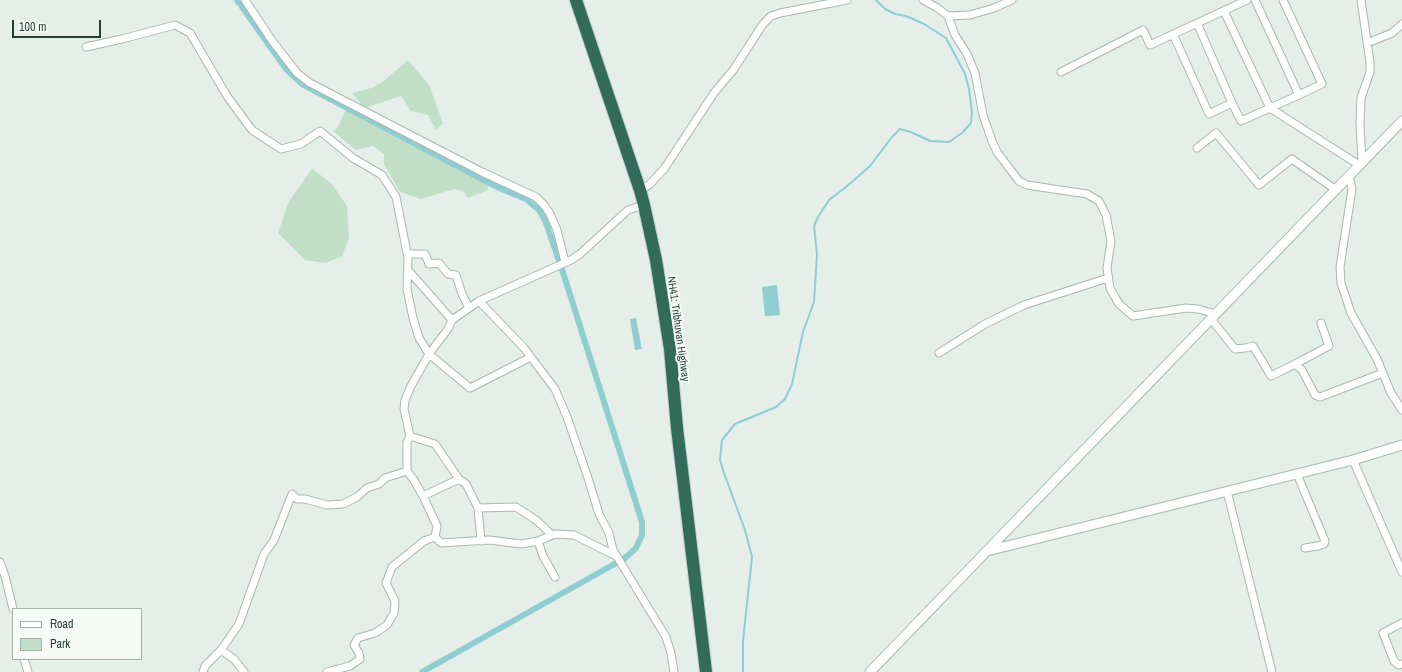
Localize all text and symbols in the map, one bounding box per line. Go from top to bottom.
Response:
scale bar [14,12,103,38]
text: 100 m [19,19,46,35]
street label: NH41: Tribhuvan Highway [664,276,692,382]
legend [12,608,142,660]
text: Road [50,616,74,632]
text: Park [50,636,70,652]

